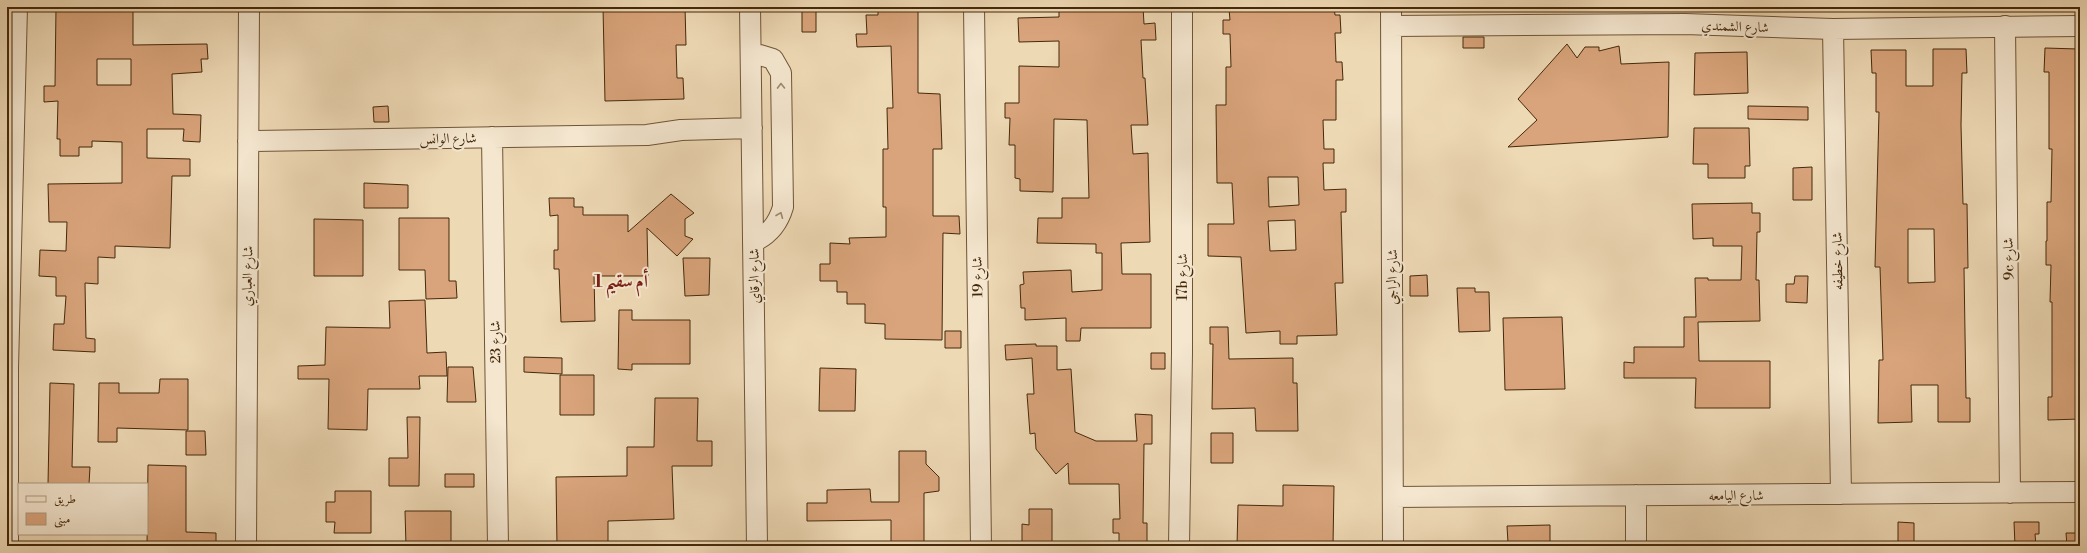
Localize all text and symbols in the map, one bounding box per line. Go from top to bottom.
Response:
street label: شارع الشمندي [1701,17,1769,39]
one-way arrow [777,83,785,89]
street label: شارع الوانس [419,130,477,150]
one-way arrow [775,212,783,219]
street label: شارع خطيفه [1828,232,1850,290]
street label: 9c شارع [2000,237,2020,281]
street label: شارع العباري [238,245,260,307]
street label: شارع الرقاي [746,248,766,304]
street label: شارع الراجي [1384,249,1404,305]
street label: 17b شارع [1174,253,1194,301]
street label: شارع 19 [969,256,989,298]
district label: أم سقيم 1 [594,268,649,299]
street label: شارع 23 [487,320,507,364]
legend [18,483,148,535]
street label: شارع اليامعه [1708,487,1764,507]
text: طريق [54,492,76,507]
text: مبنى [54,512,70,528]

